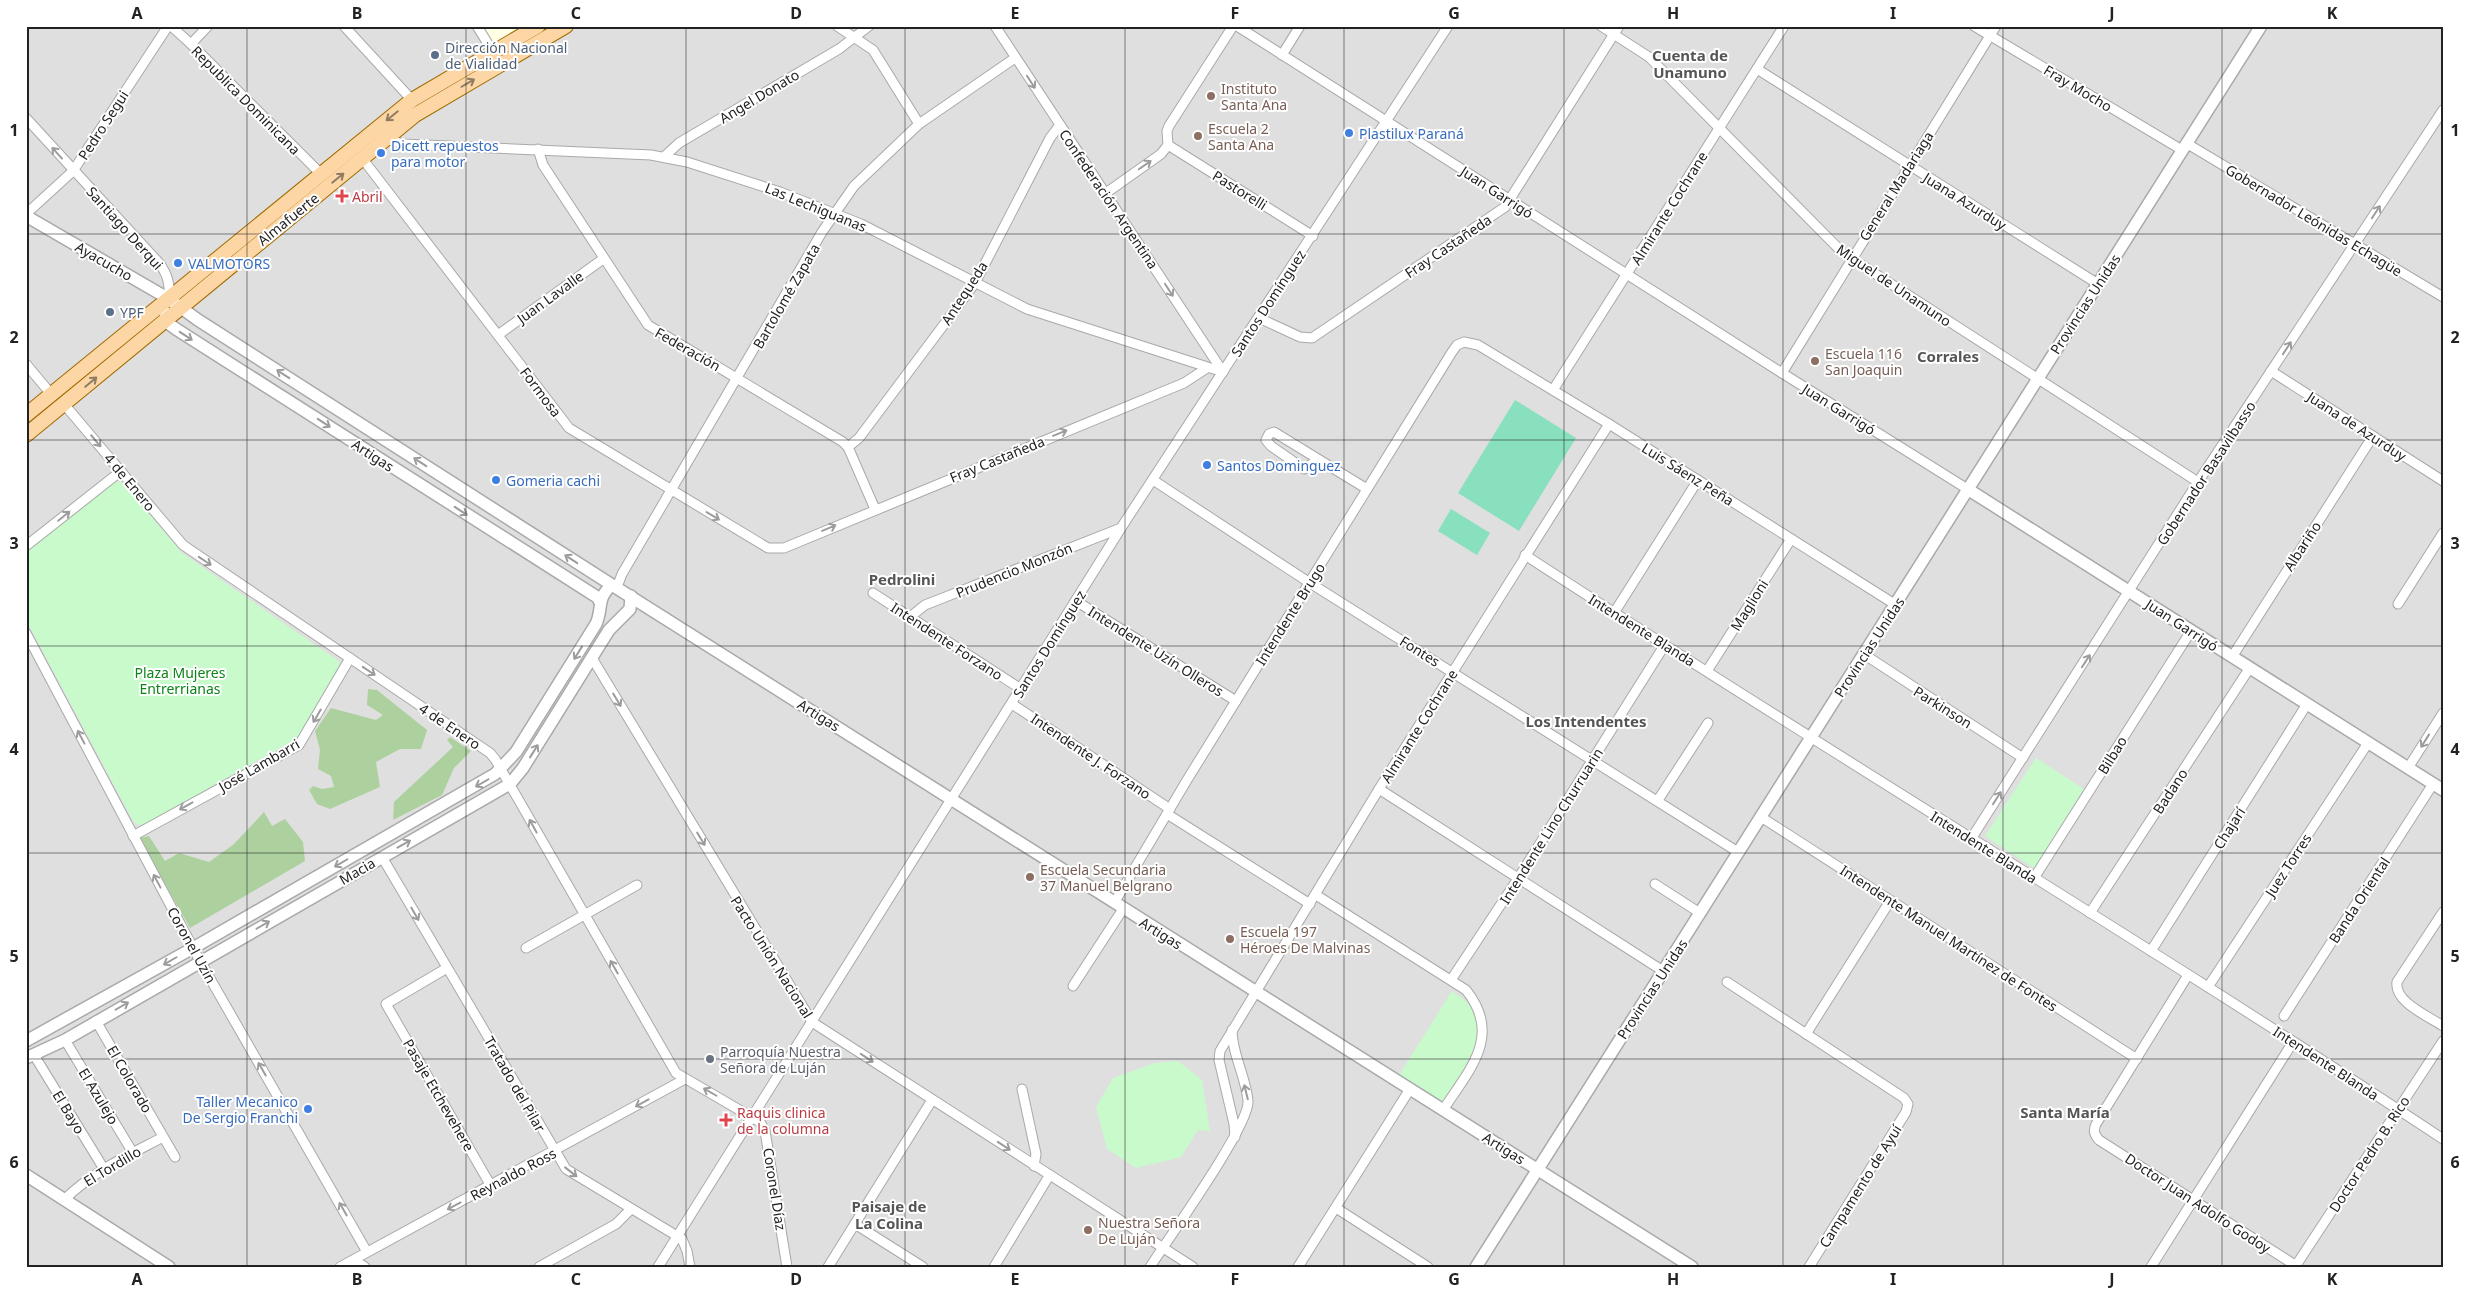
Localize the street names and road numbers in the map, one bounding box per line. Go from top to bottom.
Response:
street label: Republica Dominicana [187,41,305,159]
street label: Fray Mocho [2040,60,2116,116]
street label: Angel Donato [716,65,802,127]
street label: Pedro Segui [74,87,132,163]
street label: Confederación Argentina [1055,125,1163,273]
street label: General Madariaga [1855,128,1937,244]
street label: Almirante Cochrane [1626,148,1712,268]
street label: Juan Garrigó [1455,160,1537,223]
street label: Gobernador Leónidas Echagüe [2222,160,2406,280]
street label: Pastorelli [1209,166,1271,214]
street label: Juana Azurduy [1918,167,2011,235]
street label: Las Lechiguanas [762,178,870,236]
street label: Santiago Derqui [82,182,168,274]
street label: Almafuerte [253,188,323,250]
street label: Fray Castañeda [1401,210,1495,282]
street label: Ayacucho [72,237,136,285]
street label: Bartolomé Zapata [748,240,824,352]
street label: Miguel de Unamuno [1833,240,1955,330]
street label: Santos Domínguez [1226,246,1310,360]
street label: Provincias Unidas [2046,250,2125,358]
street label: Antequeda [936,258,992,328]
street label: Juan Lavalle [511,266,587,329]
street label: Federación [652,323,724,375]
street label: Formosa [516,363,566,421]
street label: Juan Garrigó [1797,378,1879,439]
street label: Juana de Azurduy [2302,386,2411,466]
street label: Gobernador Basavilbasso [2152,397,2260,549]
street label: Fray Castañeda [947,431,1047,487]
street label: Artigas [348,434,398,476]
street label: Luis Sáenz Peña [1638,438,1738,510]
street label: 4 de Enero [100,449,160,515]
street label: Albariño [2279,518,2325,574]
street label: Prudencio Monzón [953,538,1075,602]
street label: Intendente Brugo [1251,559,1329,669]
street label: Maglioni [1726,576,1772,634]
street label: Santos Domínguez [1008,586,1090,701]
street label: Intendente Blanda [1585,590,1699,670]
street label: Provincias Unidas [1830,593,1909,701]
street label: Juan Garrigó [2140,593,2222,656]
street label: Intendente Forzano [887,598,1007,684]
street label: Intendente Uzín Olleros [1085,602,1228,701]
street label: Fontes [1396,631,1444,671]
street label: Almirante Cochrane [1376,666,1462,786]
street label: Parkinson [1910,682,1976,732]
street label: Artigas [794,695,844,736]
street label: 4 de Enero [416,699,484,753]
street label: Intendente J. Forzano [1027,709,1155,803]
street label: Bilbao [2093,732,2131,778]
street label: José Lambarri [213,734,303,797]
street label: Intendente Lino Churruarin [1495,744,1607,908]
street label: Badano [2148,765,2192,817]
street label: Chajarí [2209,803,2250,853]
street label: Intendente Blanda [1927,807,2041,887]
street label: Juez Torres [2259,830,2316,902]
street label: Macia [335,853,379,889]
street label: Banda Oriental [2324,853,2394,947]
street label: Intendente Manuel Martínez de Fontes [1837,860,2062,1016]
street label: Pacto Unión Nacional [727,892,817,1022]
street label: Coronel Uzín [163,904,221,986]
street label: Artigas [1136,913,1186,954]
street label: Provincias Unidas [1613,935,1692,1043]
street label: Intendente Blanda [2269,1022,2383,1104]
street label: Tratado del Pilar [480,1033,550,1135]
street label: Pasaje Etchevehere [399,1035,479,1155]
street label: El Colorado [103,1042,157,1116]
street label: El Azulejo [75,1064,123,1128]
street label: El Bayo [49,1087,89,1137]
street label: Doctor Pedro B. Rico [2324,1092,2414,1216]
street label: Campamento de Ayuí [1814,1121,1906,1251]
street label: Artigas [1479,1128,1529,1169]
street label: El Tordillo [80,1141,144,1191]
street label: Reynaldo Ross [467,1143,560,1205]
street label: Coronel Díaz [759,1146,791,1232]
street label: Doctor Juan Adolfo Godoy [2121,1149,2275,1258]

